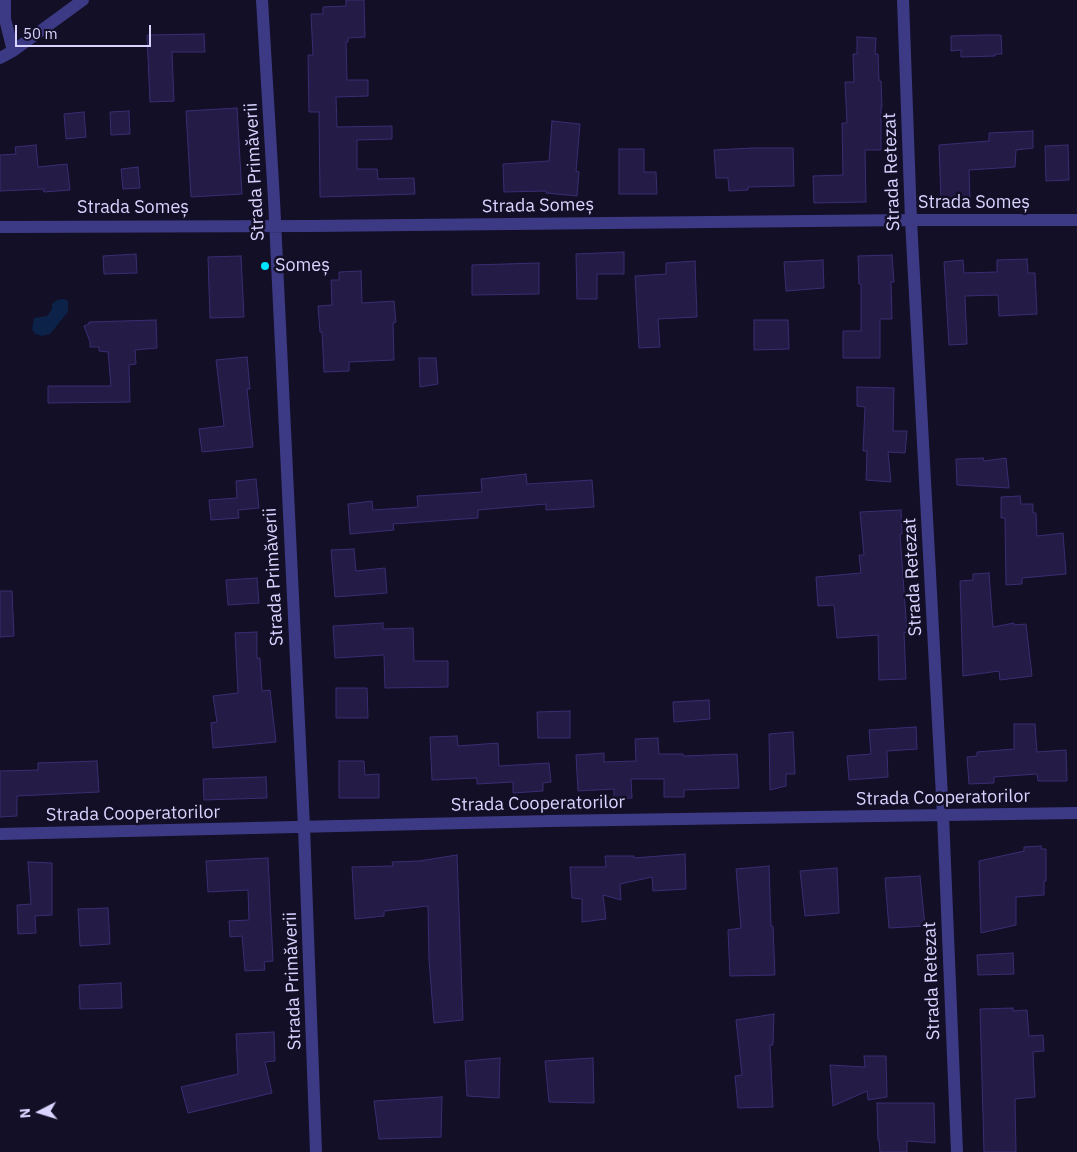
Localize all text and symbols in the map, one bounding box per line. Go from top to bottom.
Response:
scale bar [18,15,154,47]
text: 50 m [23,24,58,43]
street label: Strada Primăverii [241,102,269,242]
street label: Strada Retezat [879,112,905,232]
street label: Strada Someș [918,192,1030,214]
street label: Strada Someș [482,194,594,218]
street label: Strada Someș [77,197,189,219]
place label: Someș [275,255,330,277]
marker: Someș [259,260,271,272]
street label: Strada Primăverii [260,507,288,647]
street label: Strada Retezat [899,517,927,637]
street label: Strada Cooperatorilor [856,786,1030,810]
street label: Strada Cooperatorilor [451,792,625,816]
street label: Strada Cooperatorilor [46,802,220,826]
street label: Strada Primăverii [280,911,306,1051]
street label: Strada Retezat [919,921,945,1041]
north arrow [15,1087,65,1137]
text: N [16,1107,34,1119]

